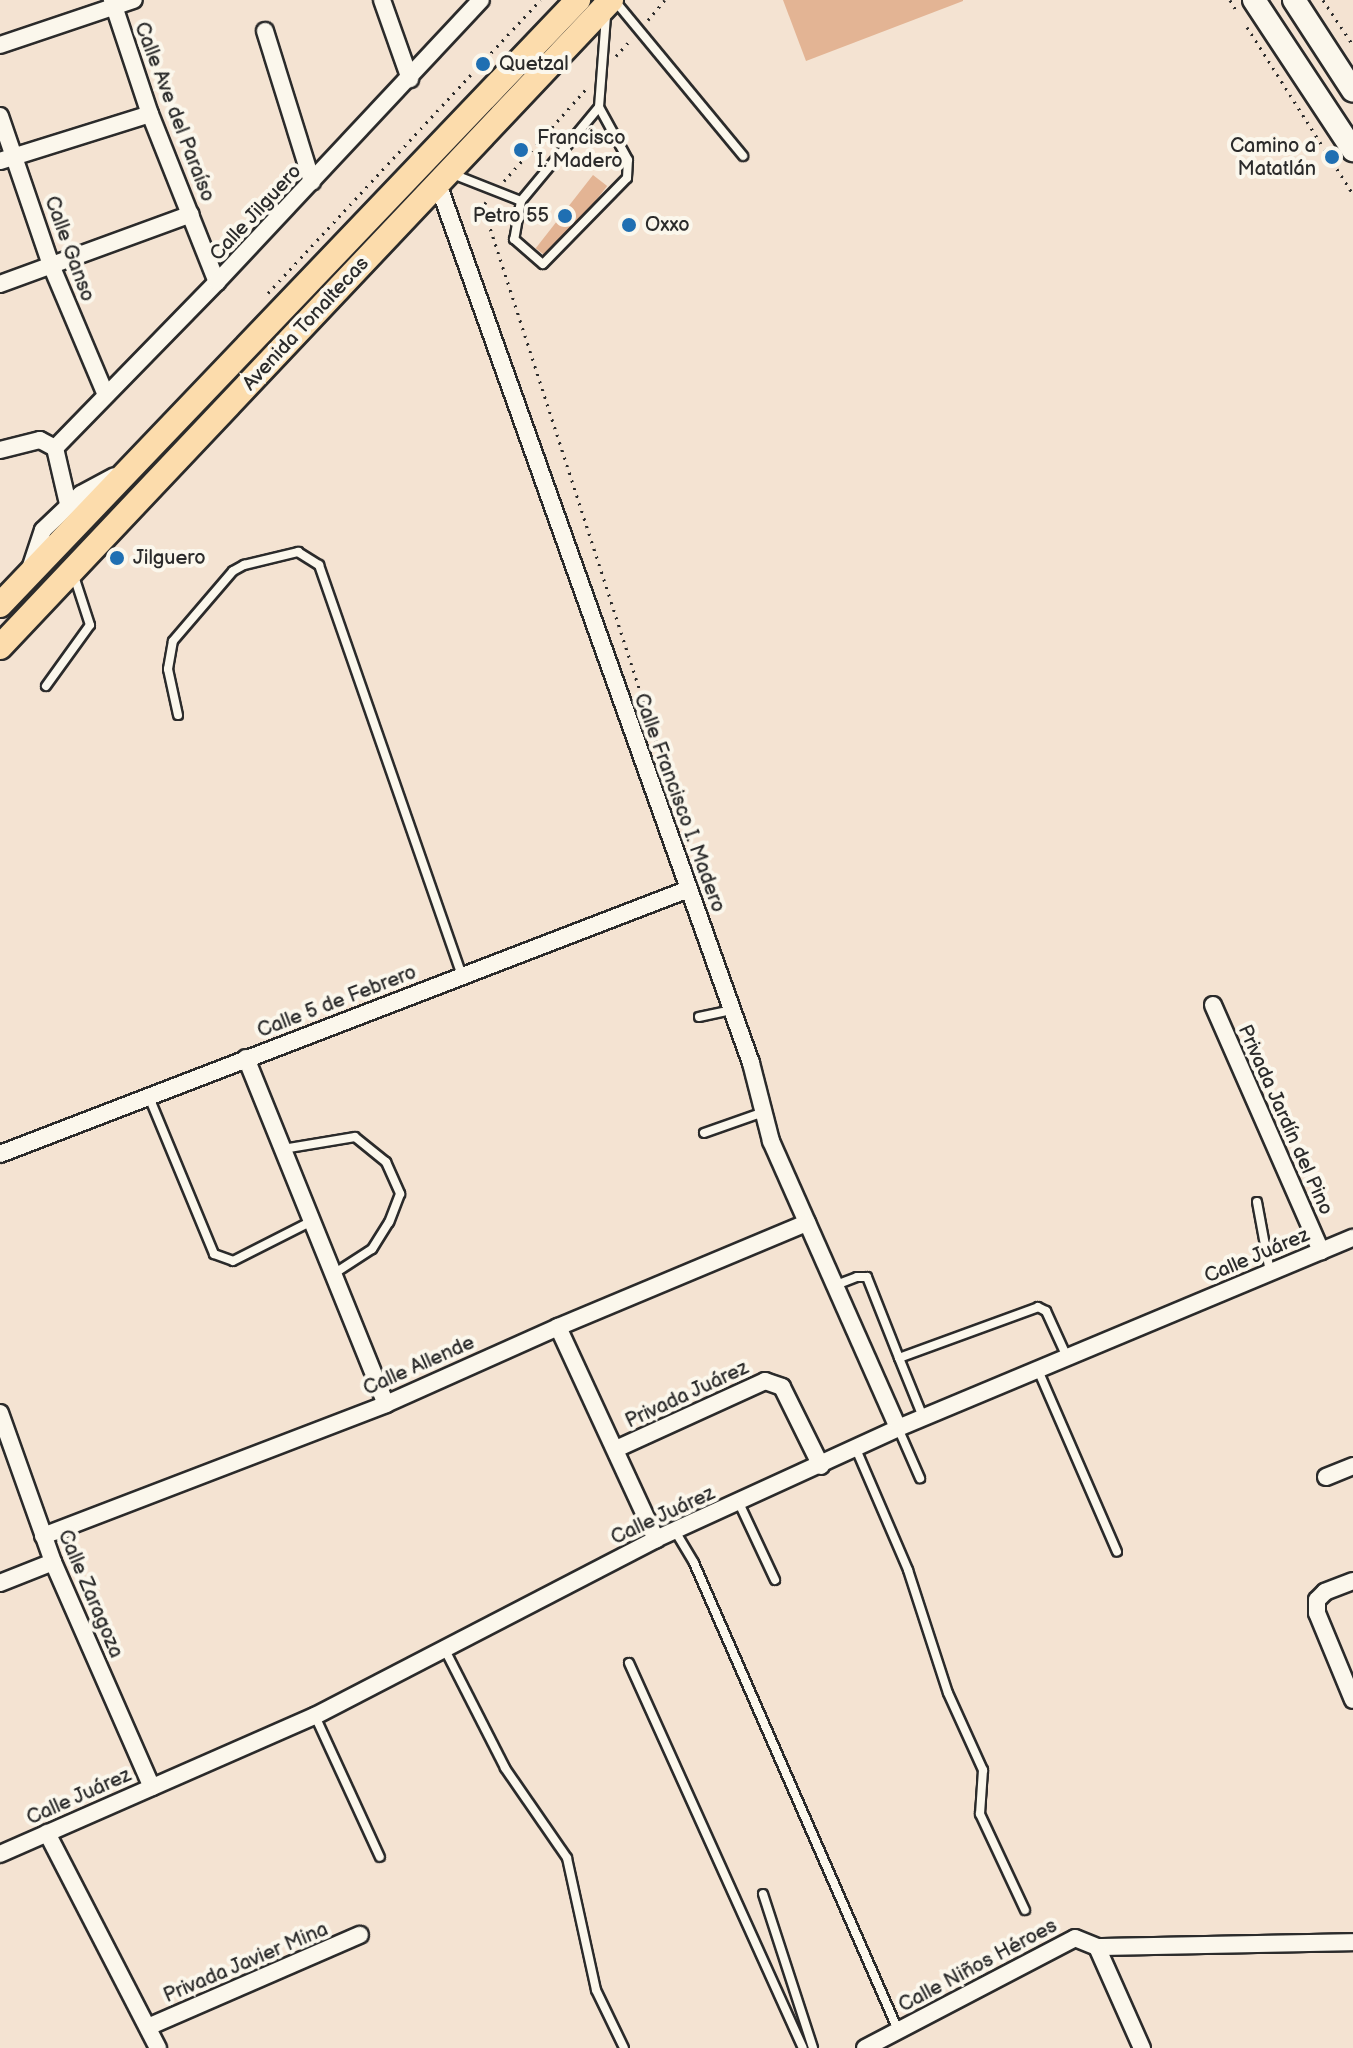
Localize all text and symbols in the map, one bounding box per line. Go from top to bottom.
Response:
street label: Calle Ave del Paraíso [129,19,219,205]
place label: Quetzal [499,52,569,76]
marker: Quetzal [474,55,492,73]
place label: Francisco I. Madero [537,126,626,173]
place label: Camino a Matatlán [1230,134,1316,181]
marker: Francisco I. Madero [512,141,530,159]
marker: Camino a Matatlán [1323,148,1341,166]
street label: Calle Jilguero [205,159,307,267]
street label: Calle Ganso [39,193,99,305]
place label: Petro 55 [473,204,549,228]
marker: Petro 55 [556,207,574,225]
place label: Oxxo [645,213,690,237]
marker: Oxxo [620,216,638,234]
street label: Avenida Tonaltecas [238,252,374,396]
place label: Jilguero [133,546,206,570]
marker: Jilguero [108,549,126,567]
street label: Calle Francisco I. Madero [628,690,730,916]
street label: Calle 5 de Febrero [254,961,420,1043]
street label: Privada Jardín del Pino [1232,1021,1338,1219]
street label: Calle Juárez [1200,1223,1314,1289]
street label: Calle Allende [360,1331,478,1401]
street label: Privada Juárez [621,1356,753,1434]
street label: Calle Juárez [607,1481,719,1551]
street label: Calle Zaragoza [52,1526,128,1662]
street label: Calle Juárez [23,1763,135,1831]
street label: Calle Niños Héroes [895,1914,1061,2018]
street label: Privada Javier Mina [160,1917,332,2009]

